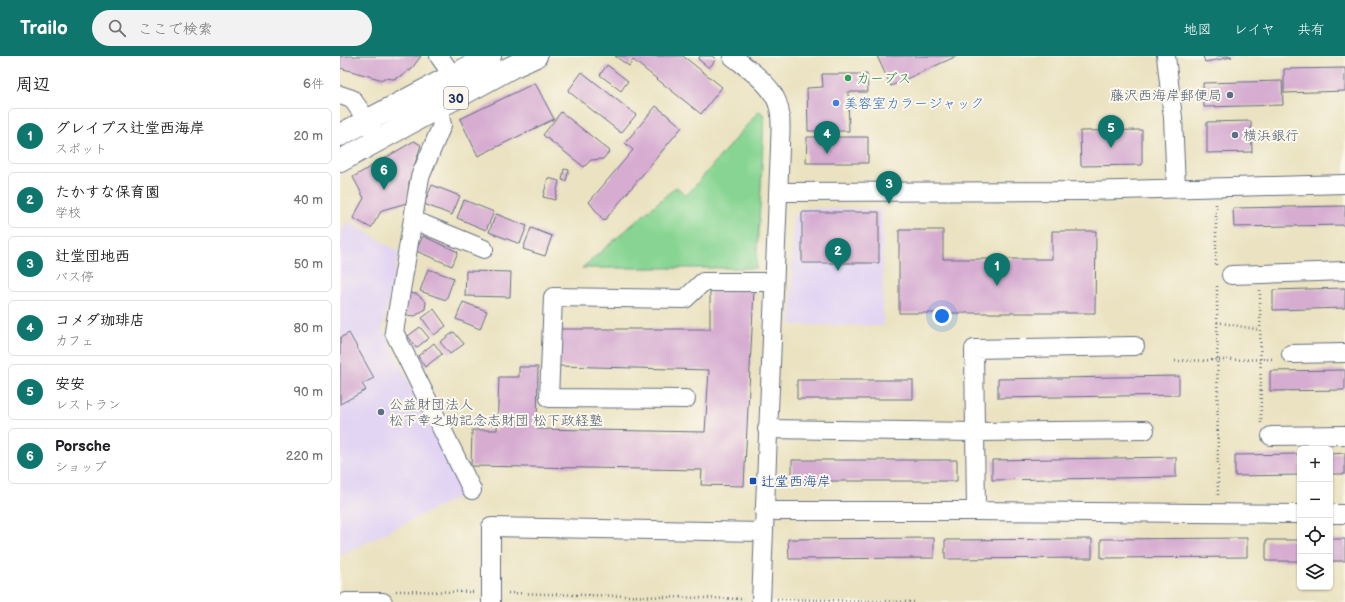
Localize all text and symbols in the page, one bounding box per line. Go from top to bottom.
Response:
search box [92,10,372,46]
text: Trailo [20,17,68,40]
icon: search [106,17,128,39]
text: ここで検索 [138,20,213,39]
text: 地図 [1184,21,1212,38]
text: レイヤ [1234,21,1275,38]
text: 共有 [1297,21,1325,38]
place label: カーブス [856,70,911,87]
marker: カーブス [843,73,853,83]
text: 周辺 [16,75,50,95]
text: 6件 [303,76,324,92]
road number: 30 [444,87,468,109]
place label: 藤沢西海岸郵便局 [1110,87,1222,104]
marker: 藤沢西海岸郵便局 [1225,90,1235,100]
place label: 美容室カラージャック [844,95,984,112]
marker: 美容室カラージャック [831,98,841,108]
pin: 5 [1098,115,1124,148]
text: グレイプス辻堂西海岸 [55,119,205,138]
pin: 4 [814,121,840,154]
place label: 横浜銀行 [1243,127,1299,144]
text: 1 [27,128,33,144]
text: 20 m [293,128,323,144]
marker: 横浜銀行 [1230,130,1240,140]
text: スポット [55,141,107,157]
pin: 6 [371,157,397,190]
pin: 3 [876,171,902,204]
text: たかすな保育園 [55,183,160,202]
text: 2 [26,192,34,208]
text: 40 m [293,192,323,208]
text: 学校 [55,205,81,221]
pin: 2 [825,238,851,271]
text: 辻堂団地西 [55,247,130,266]
pin: 1 [984,253,1010,286]
text: 3 [26,256,34,272]
text: 50 m [294,256,323,272]
text: バス停 [55,269,94,285]
your location [932,306,952,326]
text: コメダ珈琲店 [55,311,145,330]
text: 4 [26,320,34,336]
text: 80 m [294,320,323,336]
text: カフェ [55,333,94,349]
text: 安安 [55,375,85,394]
text: 5 [26,384,34,400]
text: 90 m [294,384,323,400]
place label: 公益財団法人 松下幸之助記念志財団 松下政経塾 [389,396,603,429]
text: レストラン [55,397,121,413]
marker: 公益財団法人 松下幸之助記念志財団 松下政経塾 [376,407,386,417]
text: Porsche [55,437,111,456]
map controls [1297,446,1333,590]
button: + [1297,446,1333,482]
text: 6 [26,448,34,464]
text: 220 m [286,448,323,464]
text: ショップ [55,459,106,475]
place label: 辻堂西海岸 [761,473,831,490]
marker: 辻堂西海岸 [748,476,758,486]
button: − [1297,482,1333,518]
button: locate [1297,518,1333,554]
button: layers [1297,554,1333,590]

